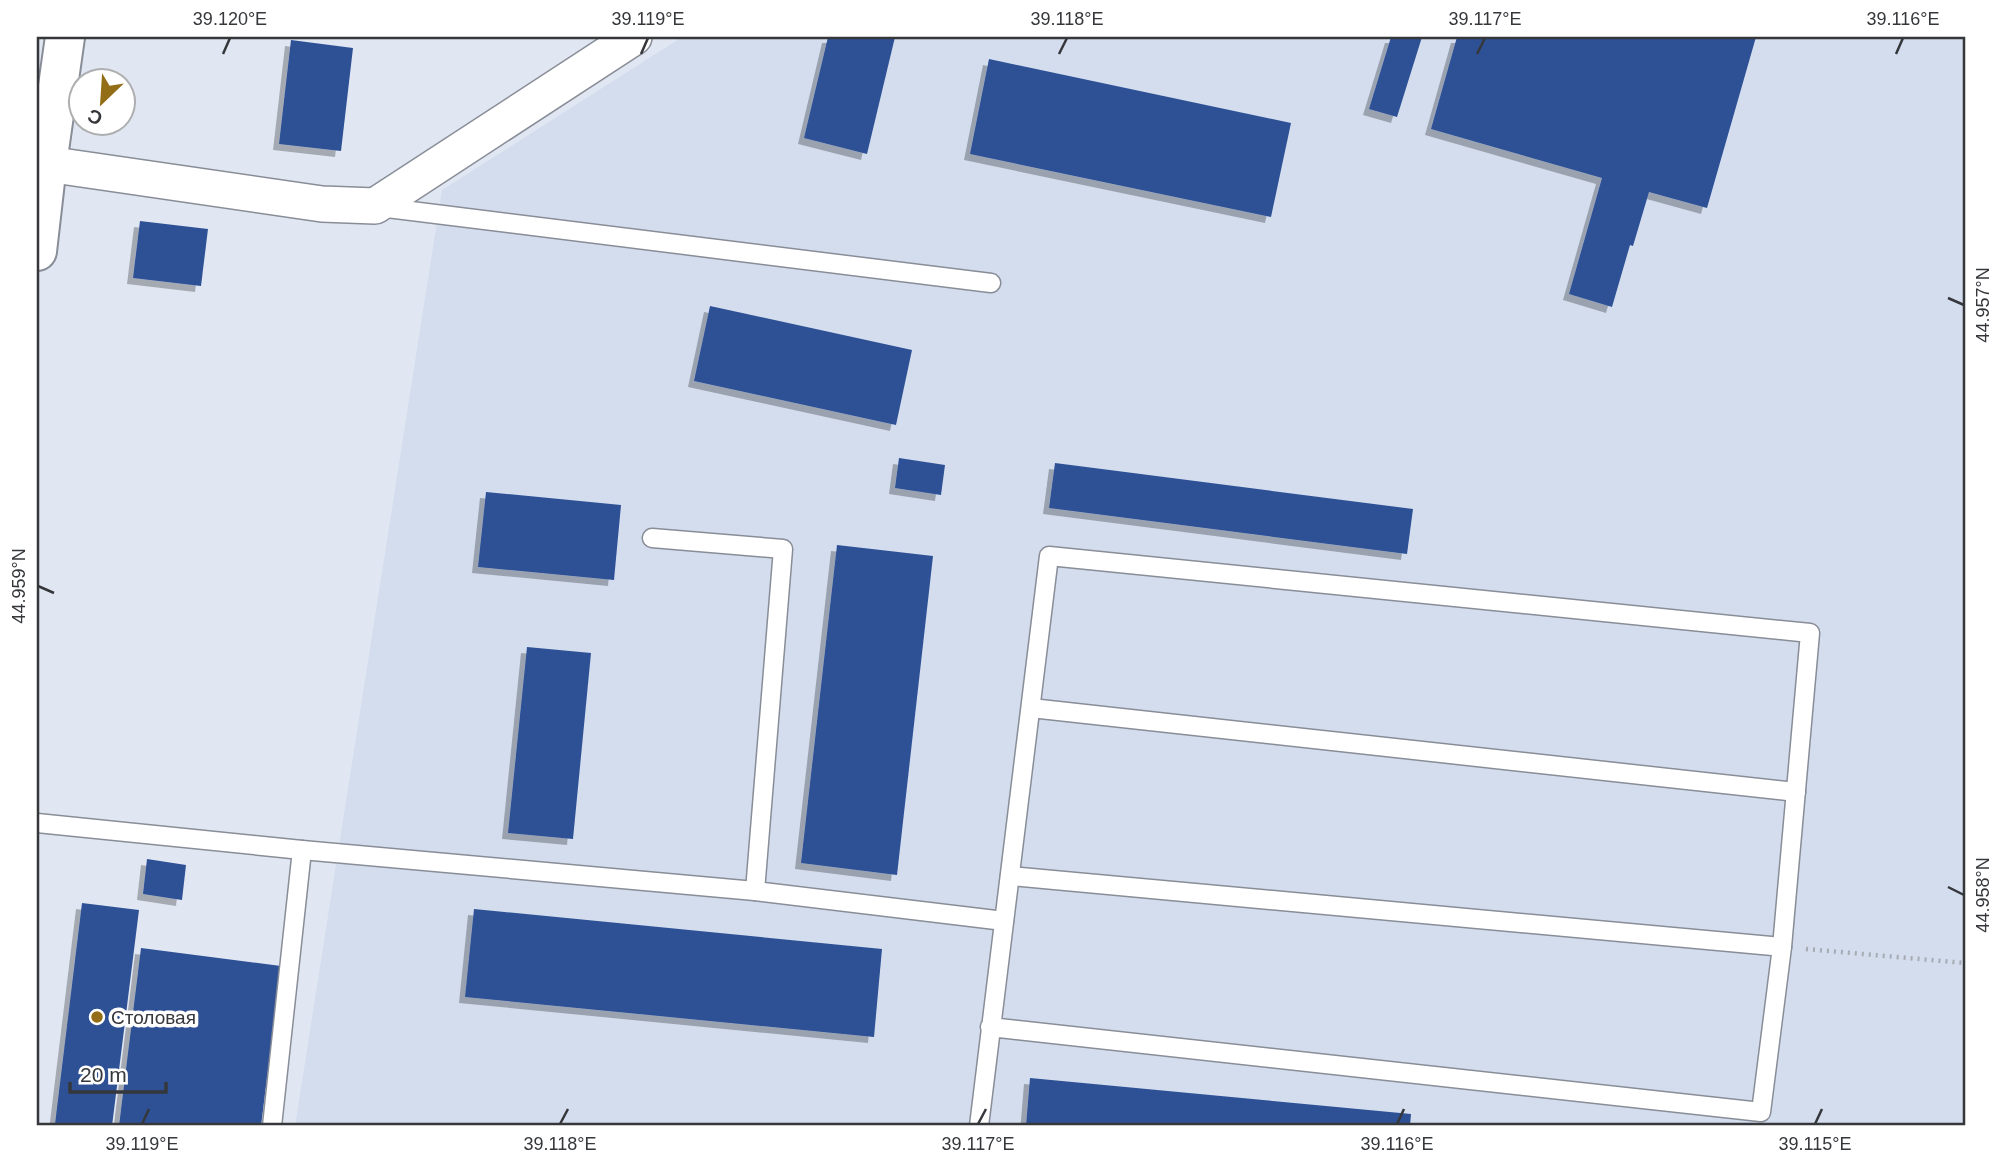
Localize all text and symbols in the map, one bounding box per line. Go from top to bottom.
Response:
text: 39.120°E [193,9,267,29]
text: 39.119°E [612,9,684,29]
text: 39.118°E [1031,9,1103,29]
text: 39.117°E [1449,9,1521,29]
text: 39.116°E [1867,9,1939,29]
north arrow [66,66,136,136]
text: С [84,104,106,129]
text: 44.957°N [1973,267,1993,343]
text: 44.959°N [9,548,29,624]
text: 44.958°N [1973,857,1993,933]
place label: Столовая [111,1007,196,1028]
marker: Столовая [89,1009,105,1025]
scale bar [70,1051,166,1095]
text: 20 m [80,1063,127,1086]
text: 39.119°E [106,1134,178,1154]
text: 39.118°E [524,1134,596,1154]
text: 39.117°E [942,1134,1014,1154]
text: 39.116°E [1361,1134,1433,1154]
text: 39.115°E [1779,1134,1851,1154]

